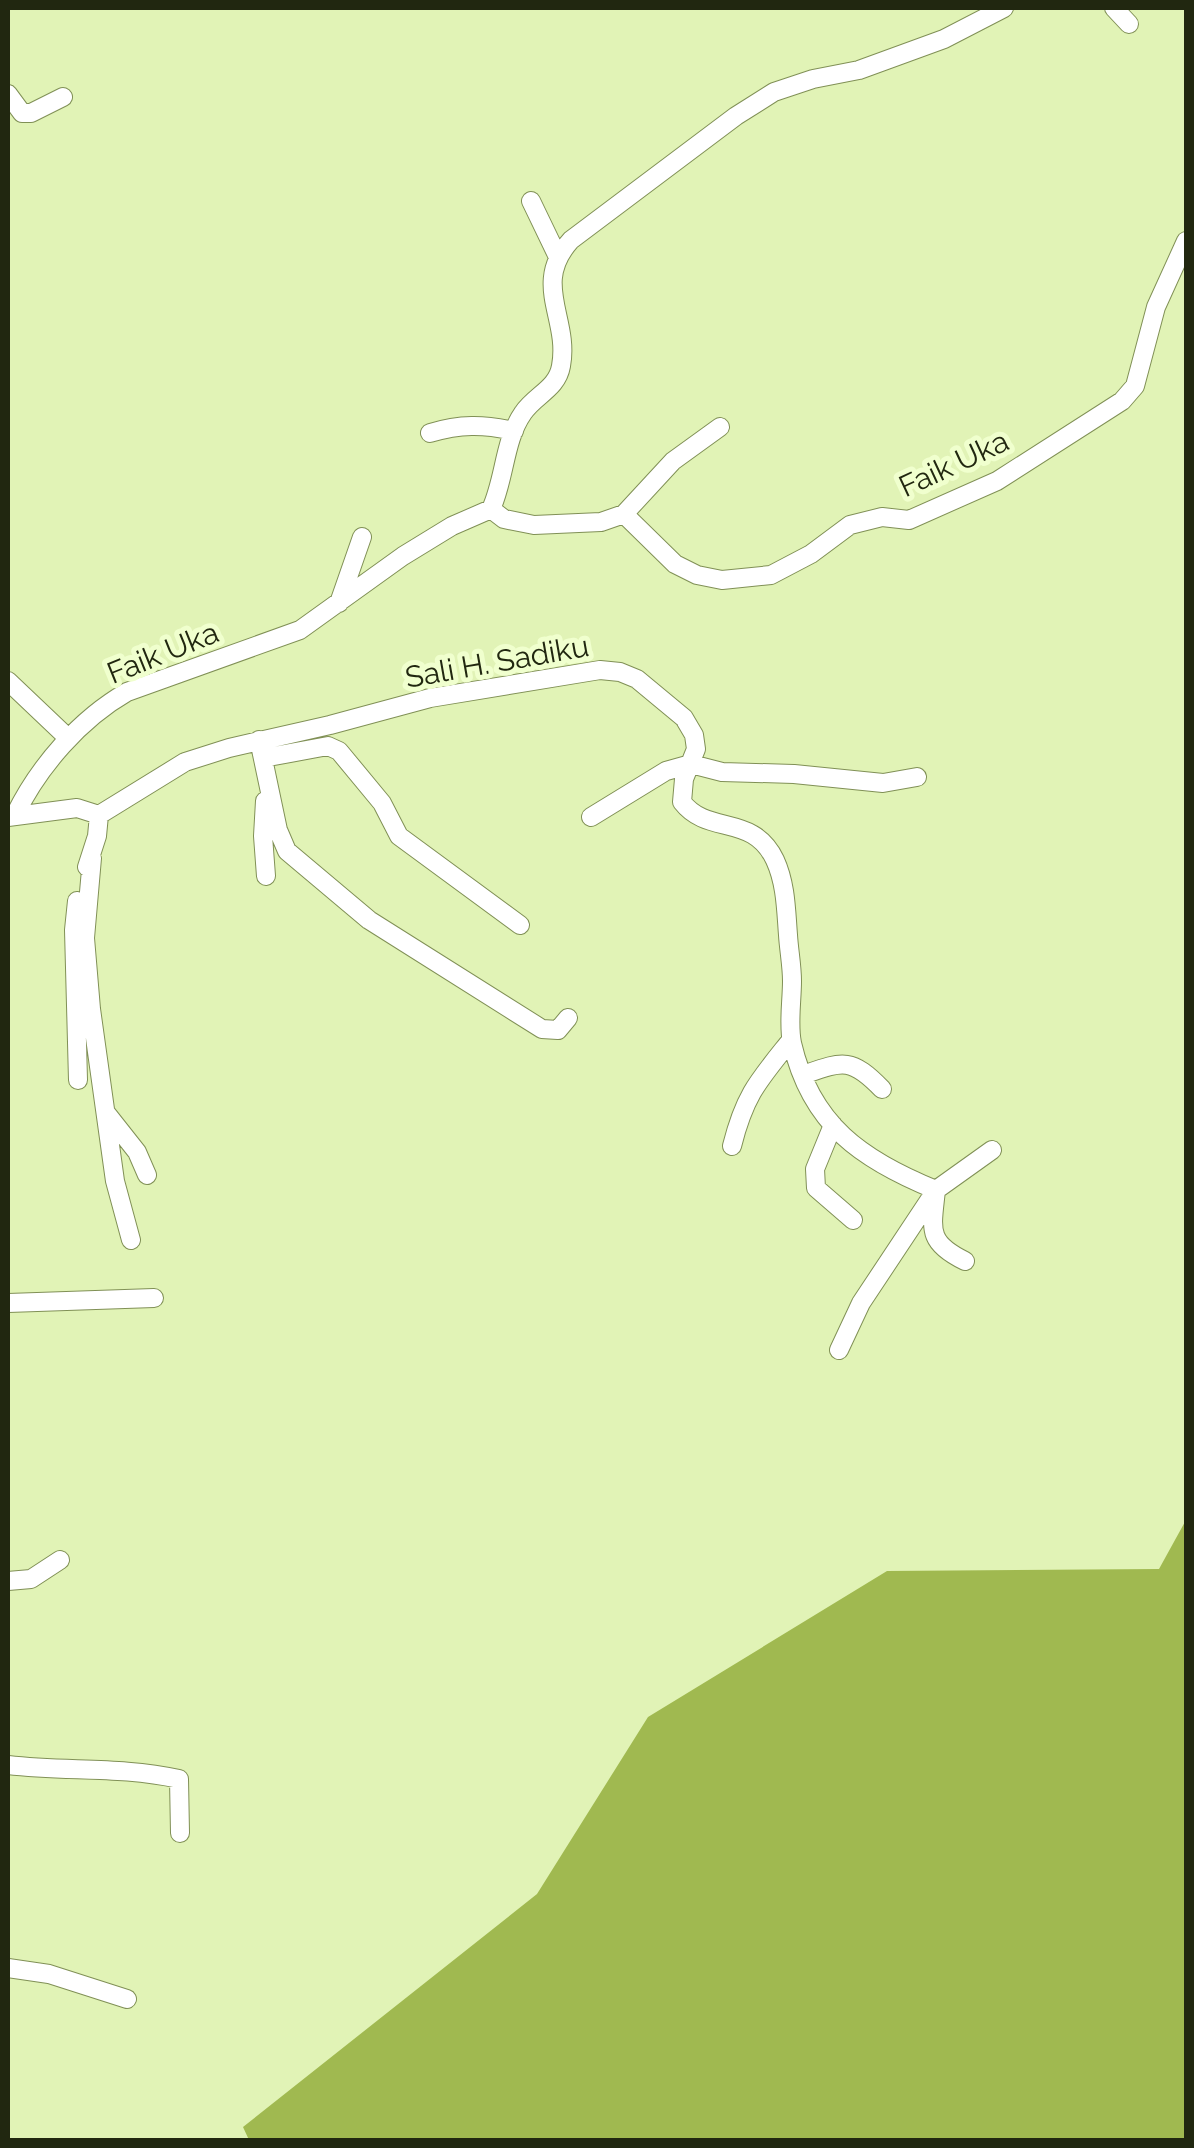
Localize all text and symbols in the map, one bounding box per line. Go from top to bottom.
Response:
street label: Faik Uka [893,423,1014,504]
street label: Faik Uka [102,614,224,691]
street label: Sali H. Sadiku [402,628,591,695]

